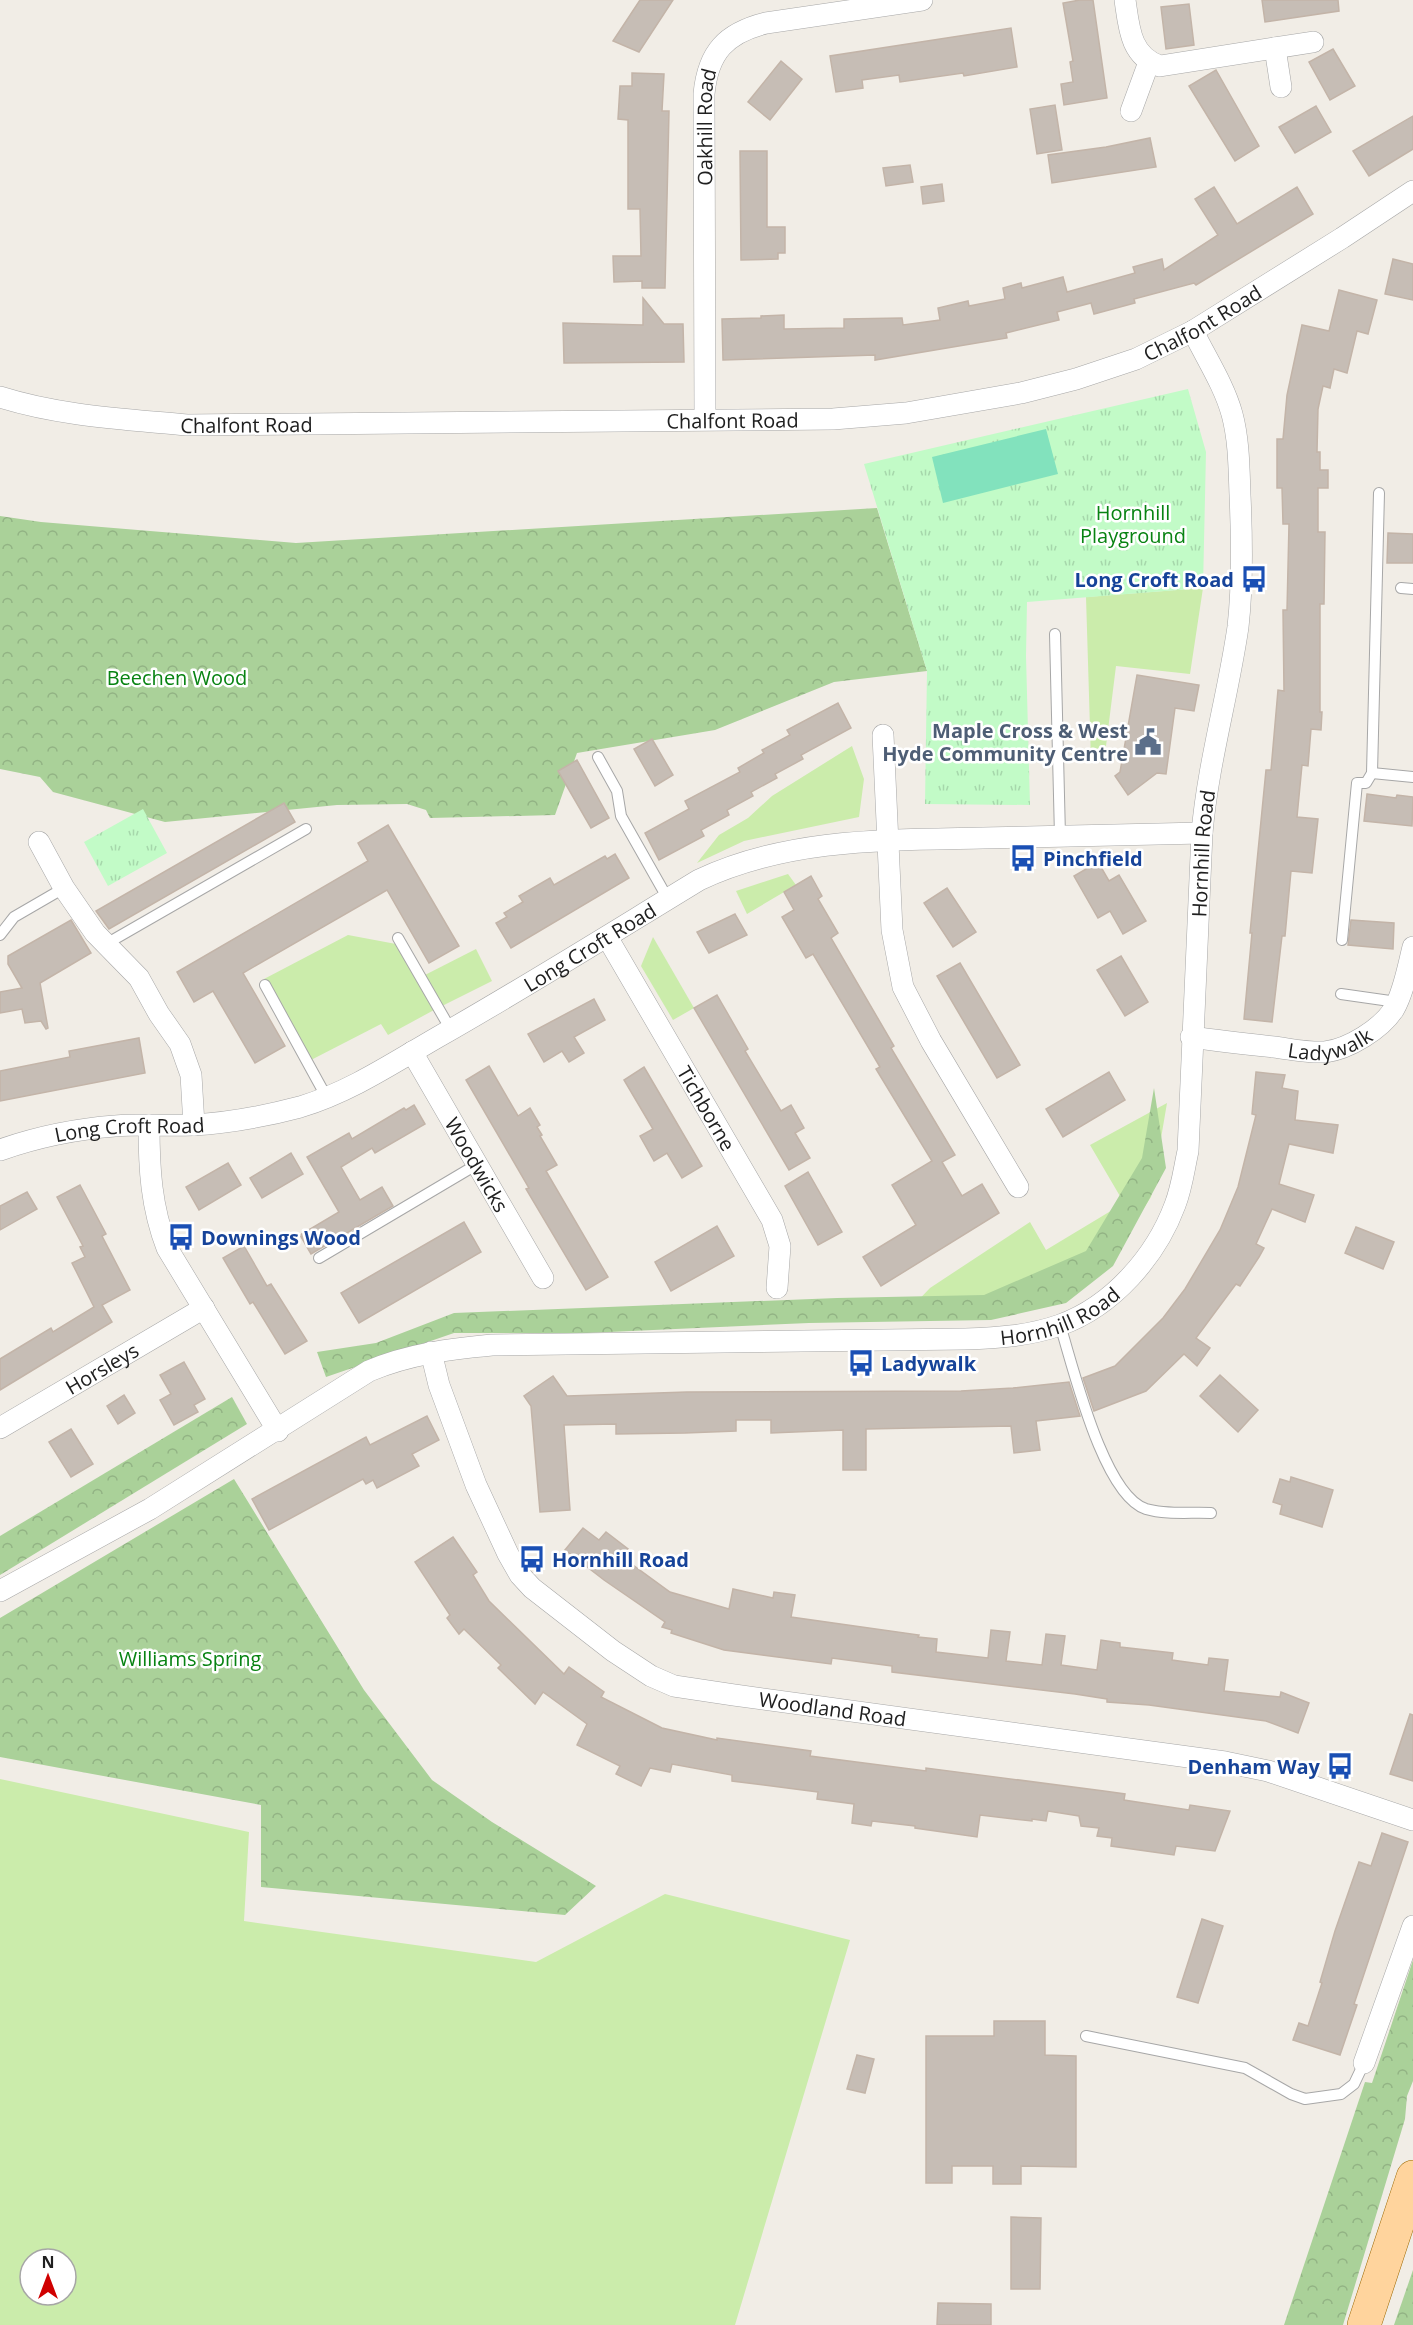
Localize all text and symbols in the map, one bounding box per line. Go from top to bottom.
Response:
street label: Oakhill Road [690,65,722,186]
street label: Chalfont Road [1139,278,1266,367]
street label: Chalfont Road [666,406,799,434]
street label: Chalfont Road [179,410,313,439]
park label: Hornhill Playground [1080,499,1186,549]
bus stop icon: Long Croft Road [1239,564,1269,594]
place label: Long Croft Road [1075,566,1234,593]
park label: Beechen Wood [107,664,247,691]
place label: Maple Cross & West Hyde Community Centre [882,717,1128,767]
public building icon: Maple Cross & West Hyde Community Centre [1133,727,1163,757]
street label: Hornhill Road [1185,788,1221,918]
bus stop icon: Pinchfield [1008,843,1038,873]
place label: Pinchfield [1043,845,1143,872]
street label: Long Croft Road [518,896,661,998]
street label: Ladywalk [1286,1021,1378,1066]
street label: Tichborne [671,1061,742,1155]
street label: Long Croft Road [52,1111,205,1148]
street label: Woodwicks [439,1112,515,1217]
bus stop icon: Downings Wood [166,1222,196,1252]
place label: Downings Wood [201,1224,361,1251]
street label: Hornhill Road [999,1280,1125,1351]
street label: Horsleys [60,1336,143,1400]
bus stop icon: Ladywalk [846,1348,876,1378]
place label: Ladywalk [881,1350,977,1377]
bus stop icon: Hornhill Road [517,1544,547,1574]
place label: Hornhill Road [552,1546,689,1573]
park label: Williams Spring [119,1645,261,1672]
street label: Woodland Road [757,1685,908,1732]
bus stop icon: Denham Way [1325,1751,1355,1781]
place label: Denham Way [1187,1753,1321,1780]
north arrow [18,2247,78,2307]
text: N [41,2251,55,2273]

